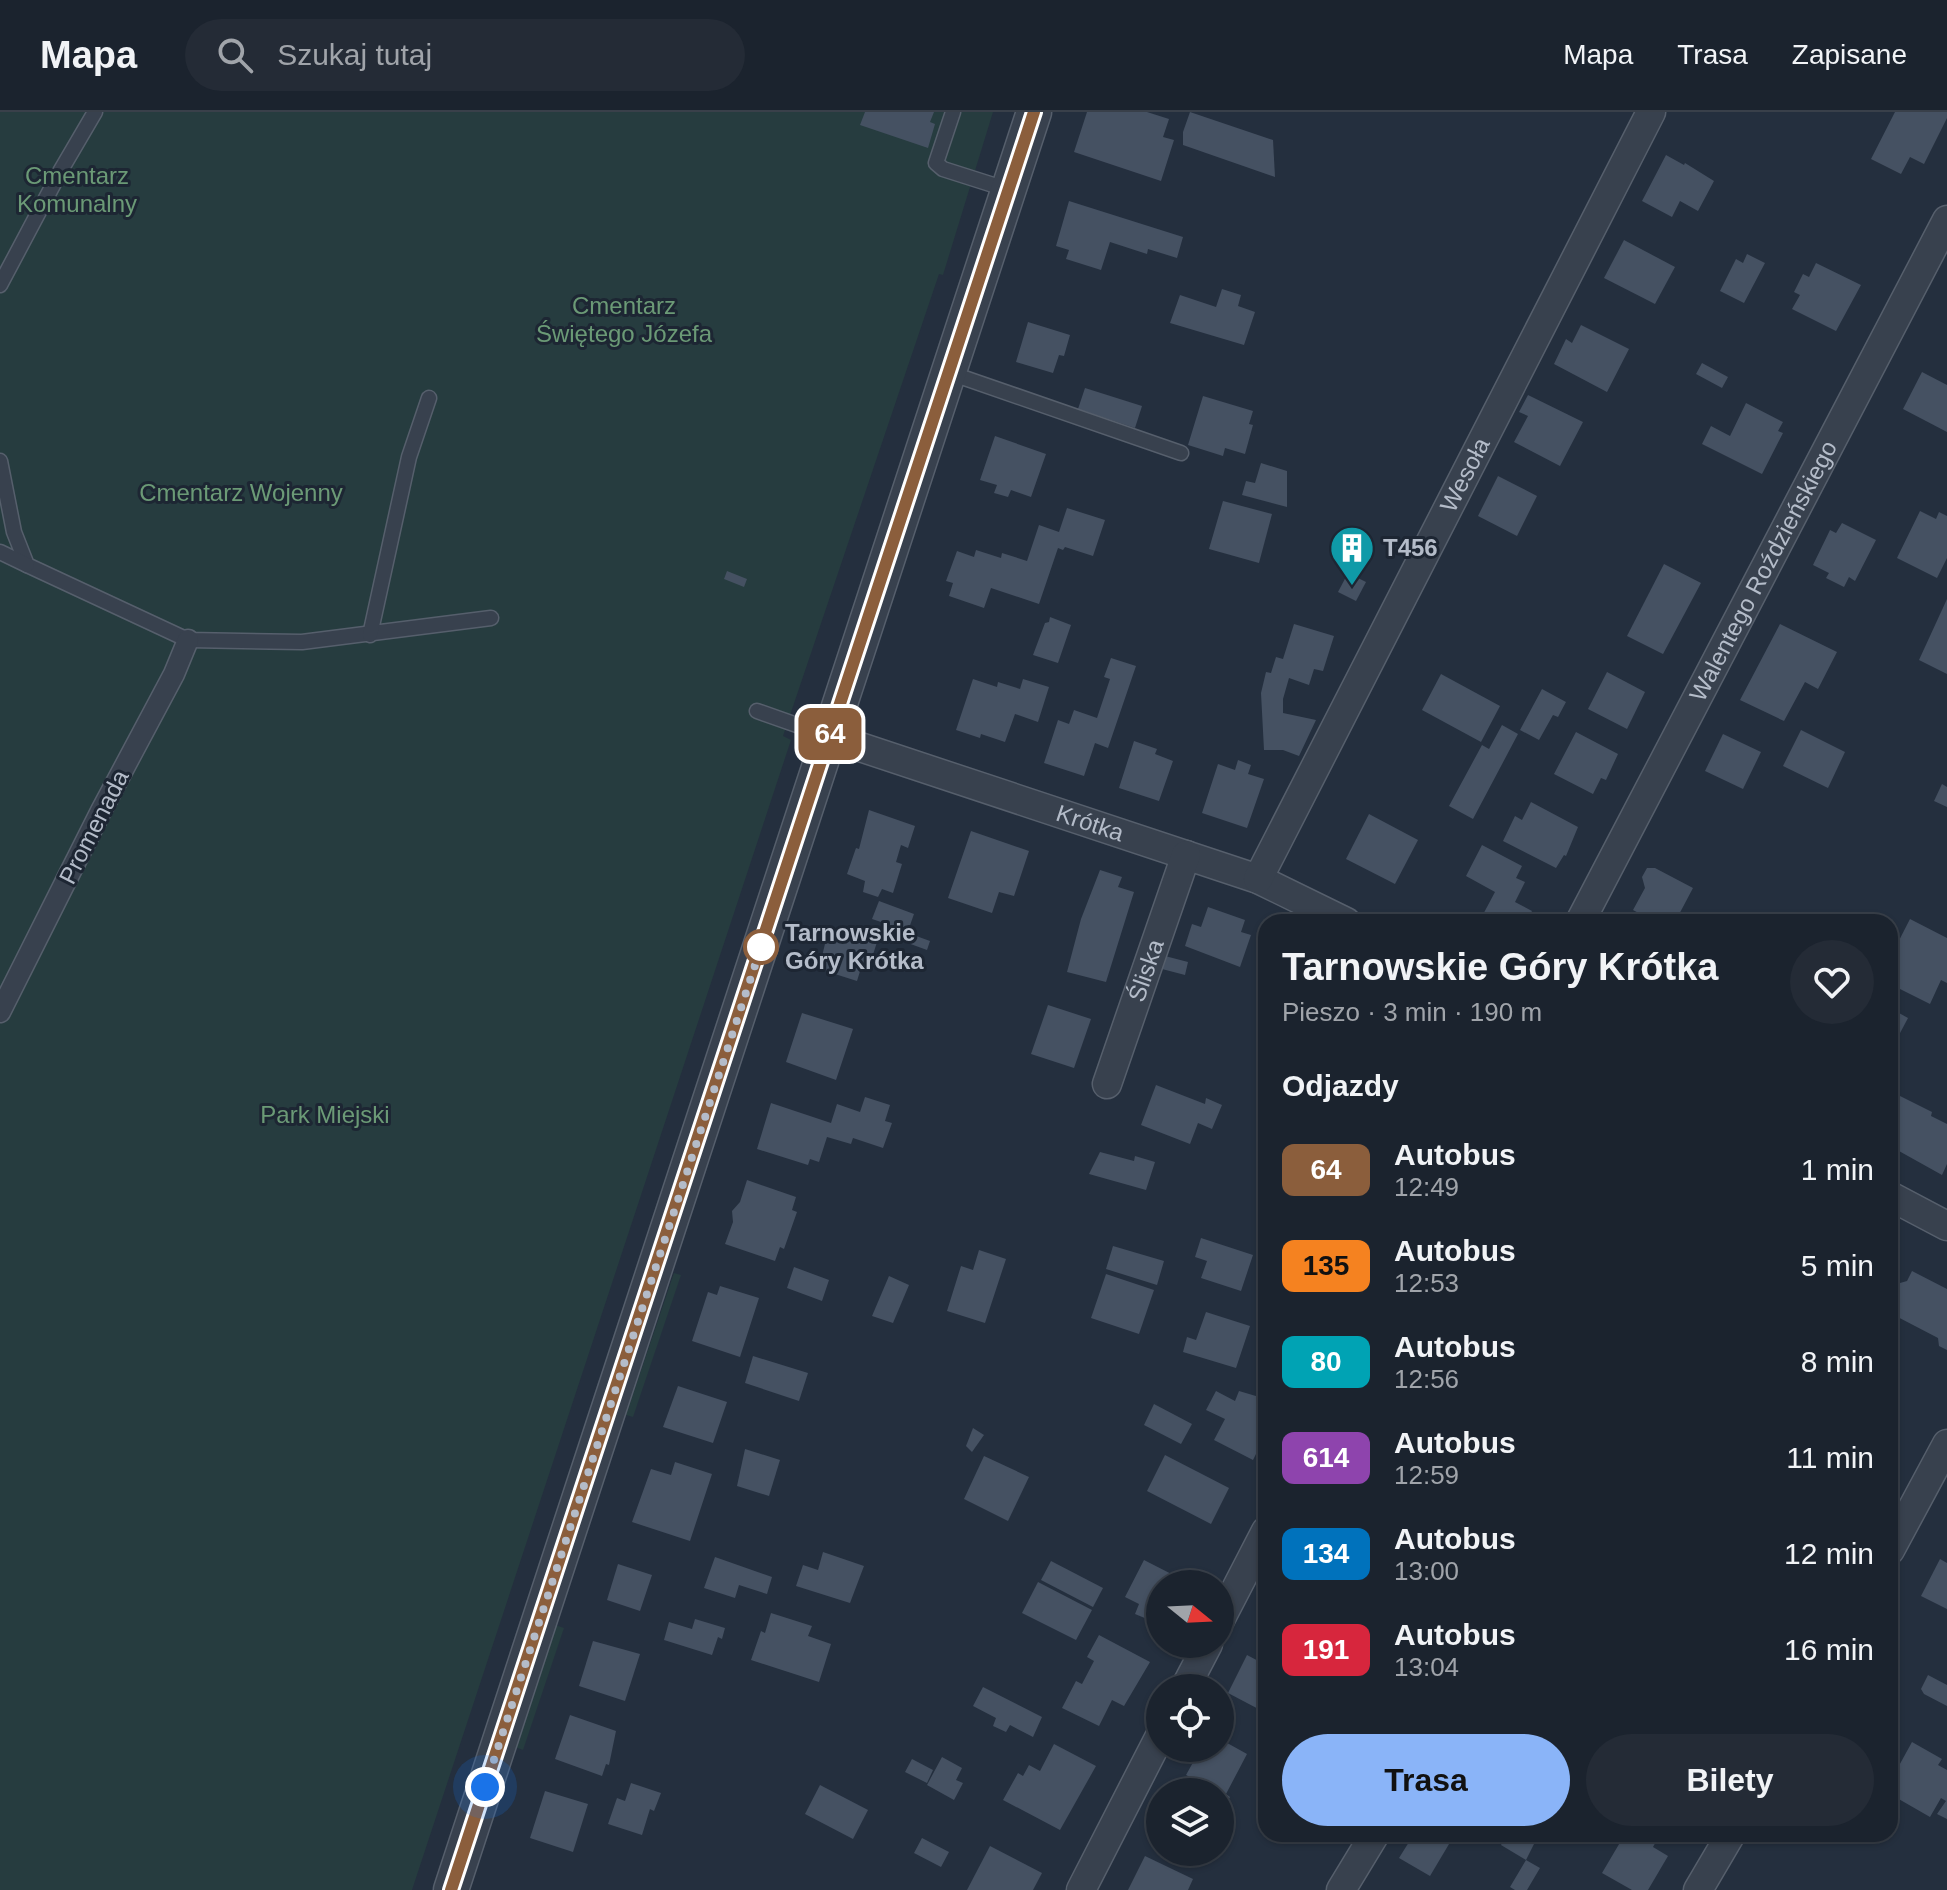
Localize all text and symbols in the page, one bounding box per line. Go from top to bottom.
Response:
search box [185,19,745,91]
icon: search [213,33,257,77]
text: Mapa [40,34,137,76]
text: Szukaj tutaj [277,38,432,71]
text: Mapa [1563,39,1633,70]
text: Trasa [1677,39,1748,70]
text: Zapisane [1792,39,1907,70]
park label: Cmentarz Komunalny [17,162,137,217]
park label: Cmentarz Świętego Józefa [536,292,713,347]
street label: Wesoła [1434,433,1495,516]
street label: Walentego Roździeńskiego [1684,436,1842,706]
park label: Cmentarz Wojenny [139,479,343,506]
building icon: T456 [1328,524,1376,587]
place label: T456 [1383,534,1438,561]
line badge: 64 [794,708,866,760]
text: 64 [814,718,846,749]
street label: Promenada [53,765,134,888]
street label: Krótka [1053,799,1128,847]
place label: Tarnowskie Góry Krótka [785,919,924,974]
marker: Tarnowskie Góry Krótka [744,930,778,964]
street label: Śliska [1122,935,1169,1005]
button: heart [1790,940,1874,1024]
text: Tarnowskie Góry Krótka [1282,946,1718,988]
text: Pieszo · 3 min · 190 m [1282,997,1542,1027]
text: Odjazdy [1282,1069,1399,1102]
park label: Park Miejski [260,1101,390,1128]
text: Autobus [1394,1138,1516,1171]
text: 1 min [1801,1153,1874,1186]
text: 64 [1310,1154,1342,1185]
text: 12:49 [1394,1172,1459,1202]
text: Autobus [1394,1234,1516,1267]
text: 5 min [1801,1249,1874,1282]
text: 135 [1303,1250,1349,1281]
text: 12:53 [1394,1268,1459,1298]
text: Autobus [1394,1330,1516,1363]
text: 8 min [1801,1345,1874,1378]
text: 80 [1310,1346,1342,1377]
text: 12:56 [1394,1364,1459,1394]
text: Autobus [1394,1426,1516,1459]
text: 11 min [1786,1441,1874,1474]
text: 614 [1303,1442,1349,1473]
text: 12:59 [1394,1460,1459,1490]
text: Autobus [1394,1522,1516,1555]
text: 12 min [1784,1537,1874,1570]
text: 134 [1303,1538,1349,1569]
text: 13:00 [1394,1556,1459,1586]
north arrow [1146,1570,1234,1658]
map controls [1146,1570,1234,1866]
text: Autobus [1394,1618,1516,1651]
text: 16 min [1784,1633,1874,1666]
text: 191 [1303,1634,1349,1665]
text: 13:04 [1394,1652,1459,1682]
button: locate [1146,1674,1234,1762]
button: Trasa [1282,1734,1570,1826]
button: Bilety [1586,1734,1874,1826]
your location [465,1767,505,1807]
button: layers [1146,1778,1234,1866]

